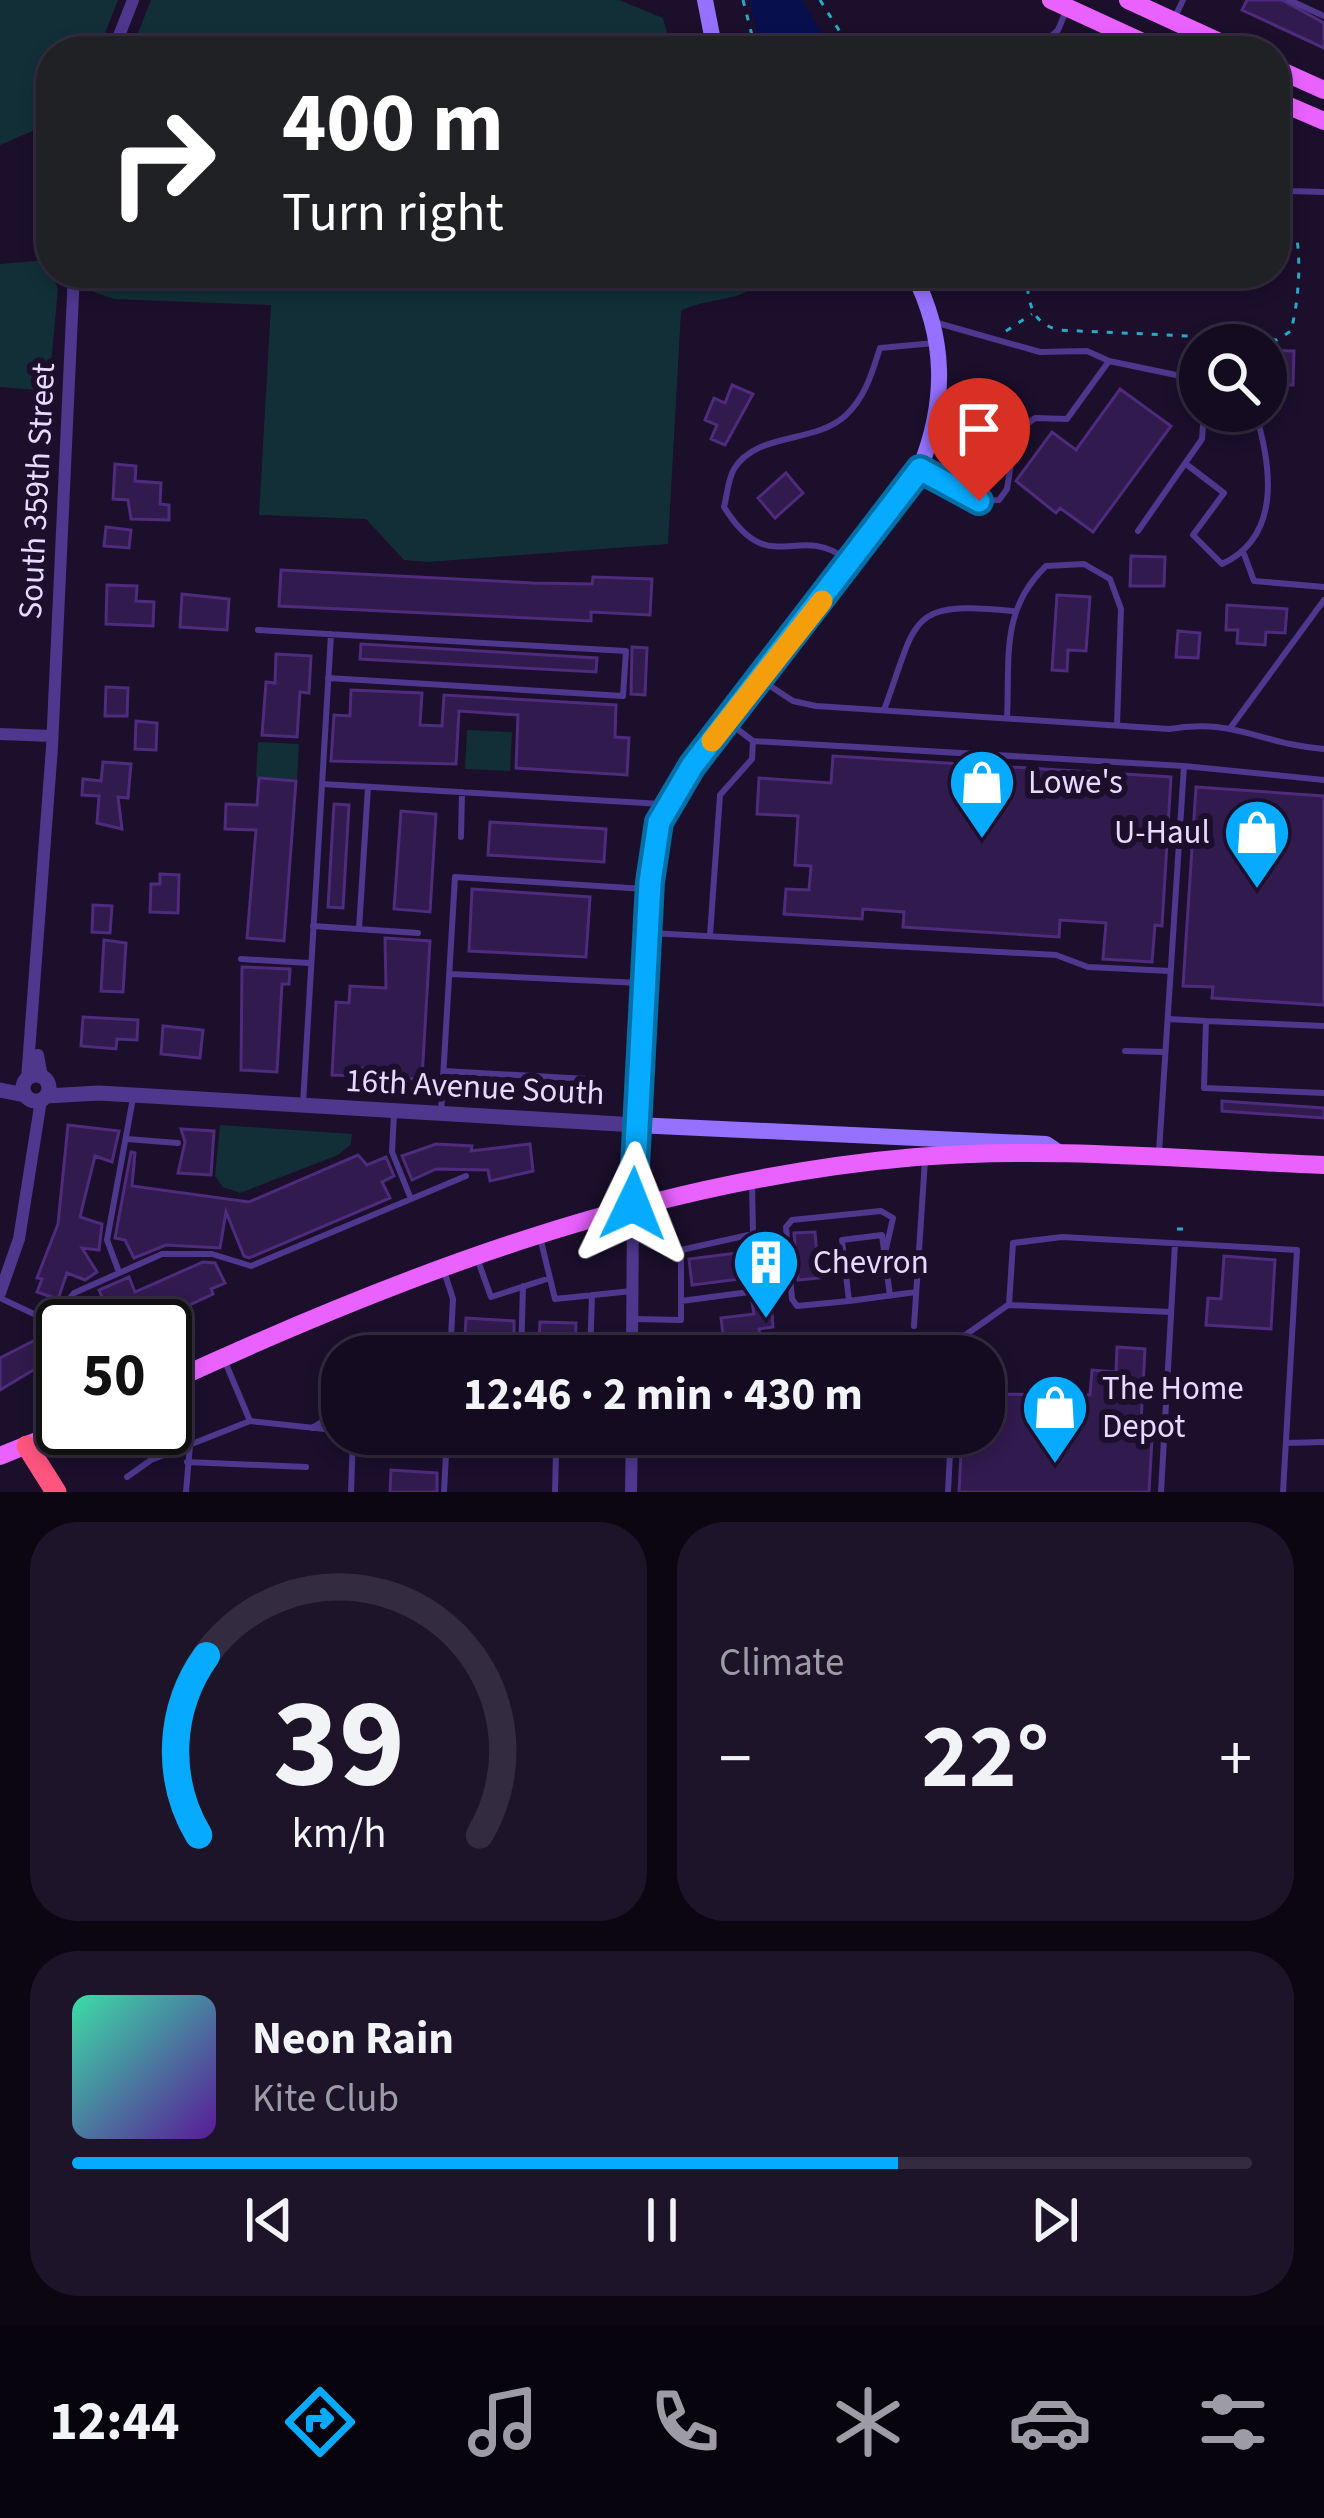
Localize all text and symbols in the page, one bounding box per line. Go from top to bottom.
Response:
text: 400 m [282,64,504,184]
icon: right [84,84,240,240]
text: Turn right [282,175,504,252]
map controls [1179,324,1287,432]
button: search [1179,324,1287,432]
street label: South 359th Street [7,362,67,620]
pin [928,378,1030,501]
icon: arrive [946,396,1012,462]
shop icon: Lowe's [947,747,1017,841]
place label: Lowe's [1028,759,1123,806]
shop icon: U-Haul [1222,797,1292,891]
place label: U-Haul [1114,809,1210,856]
street label: 16th Avenue South [344,1057,606,1117]
position arrow [570,1141,696,1267]
building icon: Chevron [731,1227,801,1321]
place label: Chevron [813,1239,929,1286]
speed limit sign: 50 [36,1299,192,1455]
text: 12:46 · 2 min · 430 m [463,1363,863,1427]
place label: The Home Depot [1102,1365,1244,1450]
shop icon: The Home Depot [1020,1372,1090,1466]
text: Climate [719,1635,844,1691]
text: 39 [273,1656,404,1834]
text: 22° [922,1694,1049,1822]
text: − [719,1712,752,1806]
text: + [1219,1712,1252,1806]
text: km/h [291,1802,386,1863]
text: Neon Rain [252,2007,454,2071]
text: Kite Club [252,2071,399,2127]
icon: previous [236,2187,302,2253]
icon: pause [629,2187,695,2253]
icon: next [1022,2187,1088,2253]
icon: directions [278,2380,362,2464]
icon: music [461,2380,545,2464]
icon: phone [643,2380,727,2464]
icon: climate [826,2380,910,2464]
icon: car [1008,2380,1092,2464]
icon: filters [1191,2380,1275,2464]
text: 12:44 [49,2384,180,2461]

